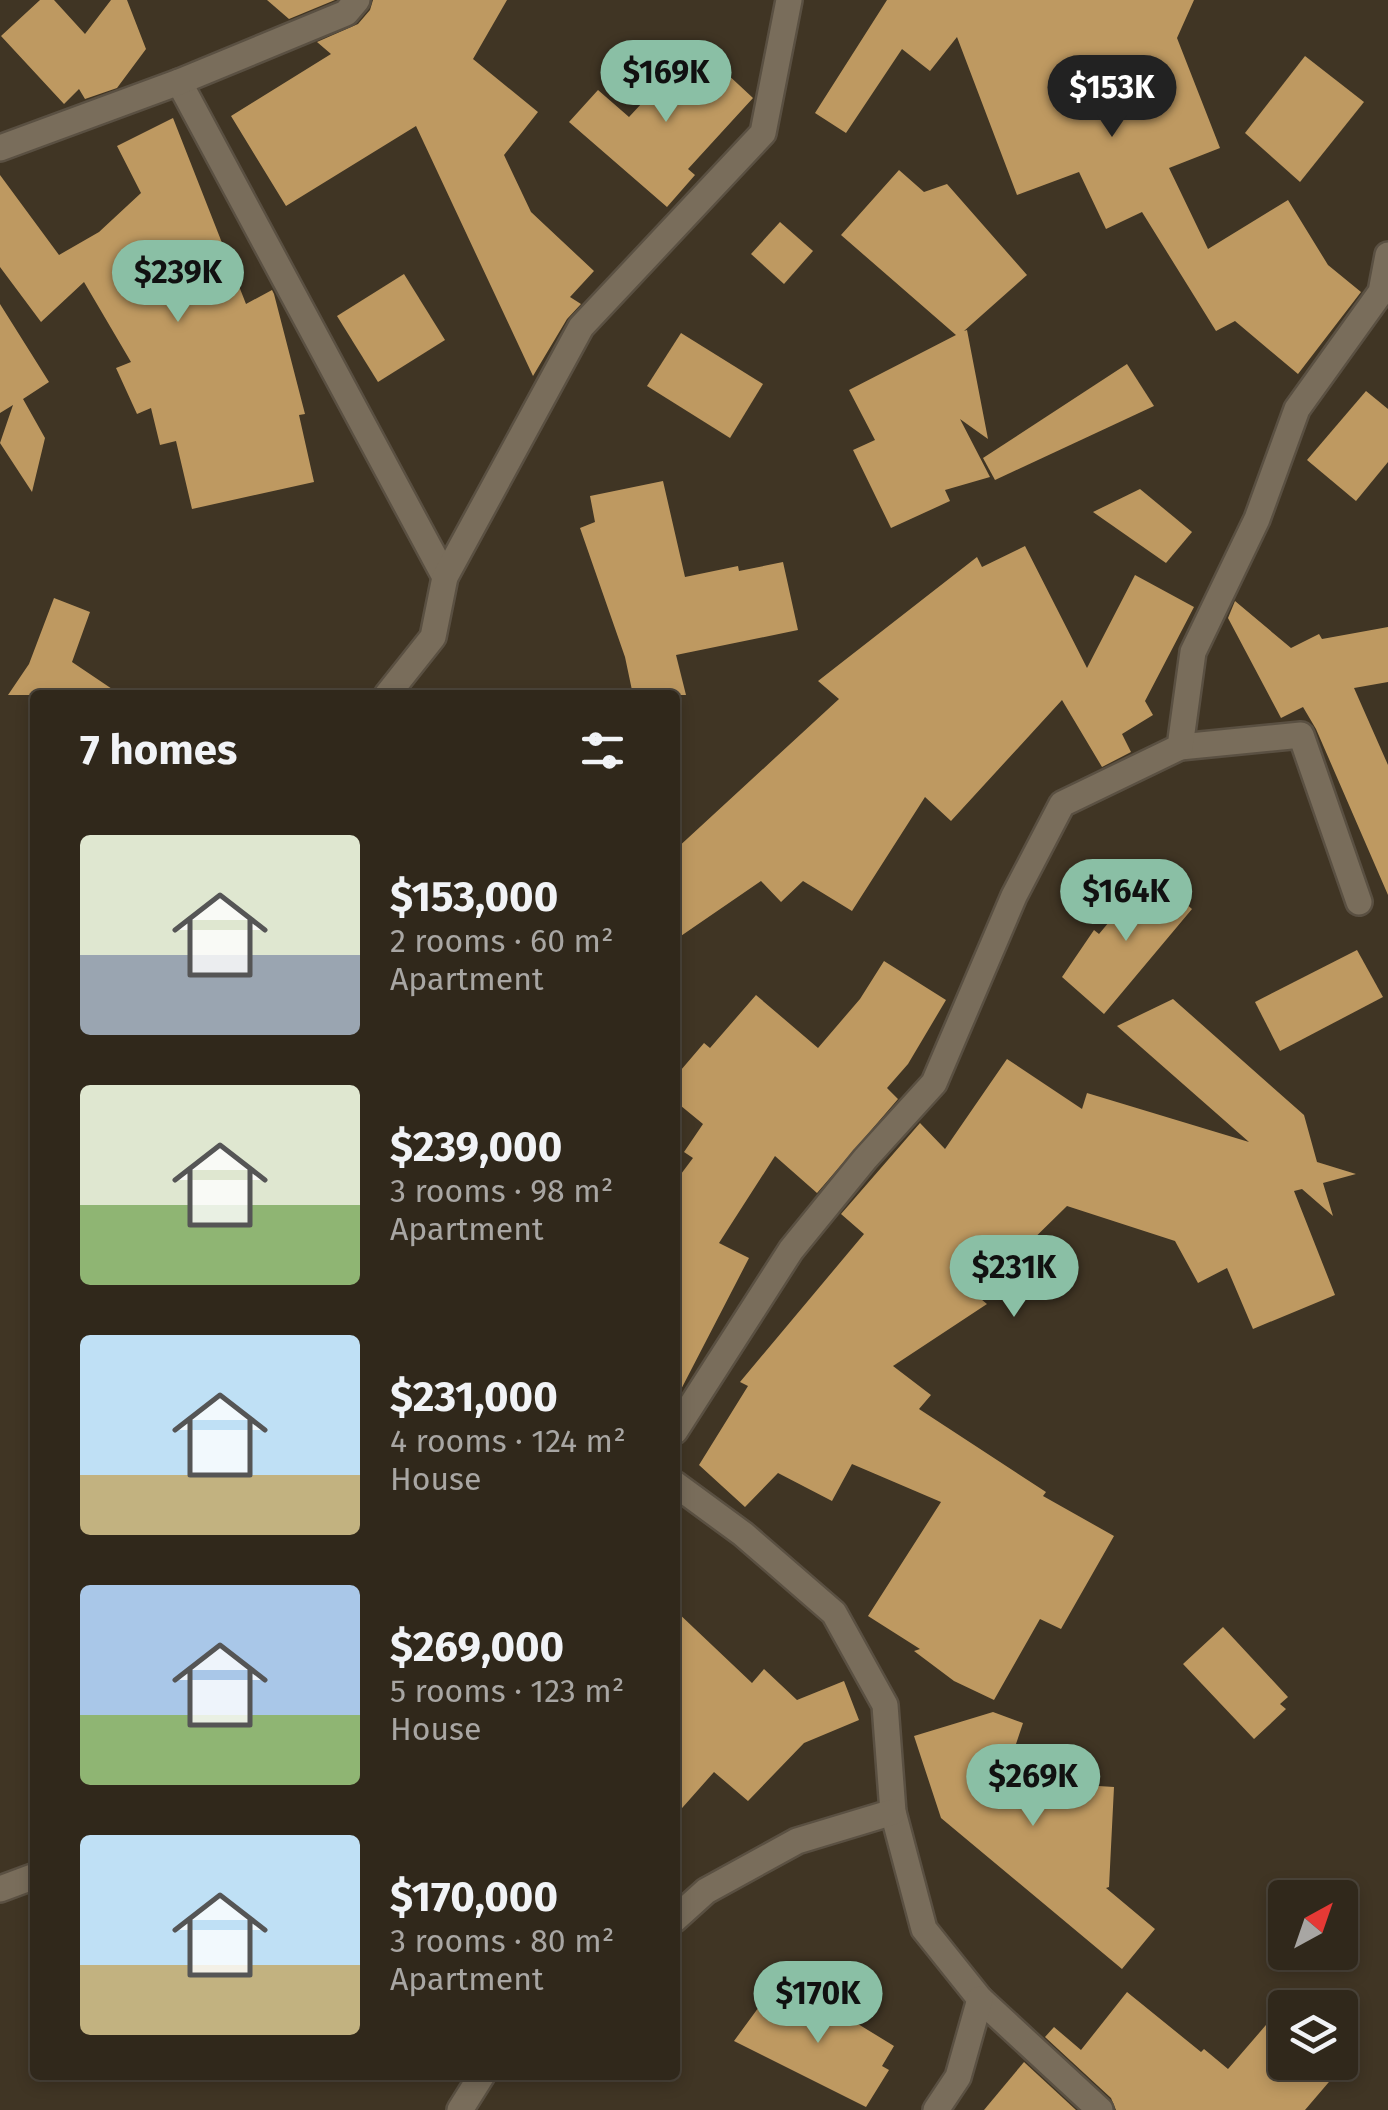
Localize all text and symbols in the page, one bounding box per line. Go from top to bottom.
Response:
pin: $169K [596,40,736,125]
text: $169K [622,53,710,91]
pin: $153K [1042,55,1182,140]
text: $153K [1069,68,1155,106]
pin: $239K [108,240,248,325]
text: $239K [134,253,222,291]
icon: filters [575,723,630,778]
text: 7 homes [80,725,237,775]
pin: $164K [1056,859,1196,944]
text: $153,000 [390,872,558,922]
text: $164K [1082,872,1170,910]
icon: home [160,875,280,995]
text: 2 rooms · 60 m² [390,922,614,960]
text: Apartment [390,960,544,998]
text: $239,000 [390,1122,562,1172]
icon: home [160,1125,280,1245]
text: 3 rooms · 98 m² [390,1172,613,1210]
text: Apartment [390,1210,544,1248]
pin: $231K [944,1235,1084,1320]
text: $231K [972,1248,1056,1286]
text: $231,000 [390,1372,558,1422]
icon: home [160,1375,280,1495]
text: 4 rooms · 124 m² [390,1422,626,1460]
text: House [390,1460,481,1498]
text: $269,000 [390,1622,564,1672]
icon: home [160,1625,280,1745]
text: 5 rooms · 123 m² [390,1672,624,1710]
text: House [390,1710,481,1748]
pin: $269K [963,1744,1103,1829]
text: $269K [988,1757,1078,1795]
text: $170,000 [390,1872,558,1922]
icon: home [160,1875,280,1995]
north arrow [1268,1880,1358,1970]
map controls [1268,1880,1358,2080]
text: 3 rooms · 80 m² [390,1922,614,1960]
text: Apartment [390,1960,544,1998]
pin: $170K [748,1961,888,2046]
text: $170K [776,1974,860,2012]
button: layers [1268,1990,1358,2080]

